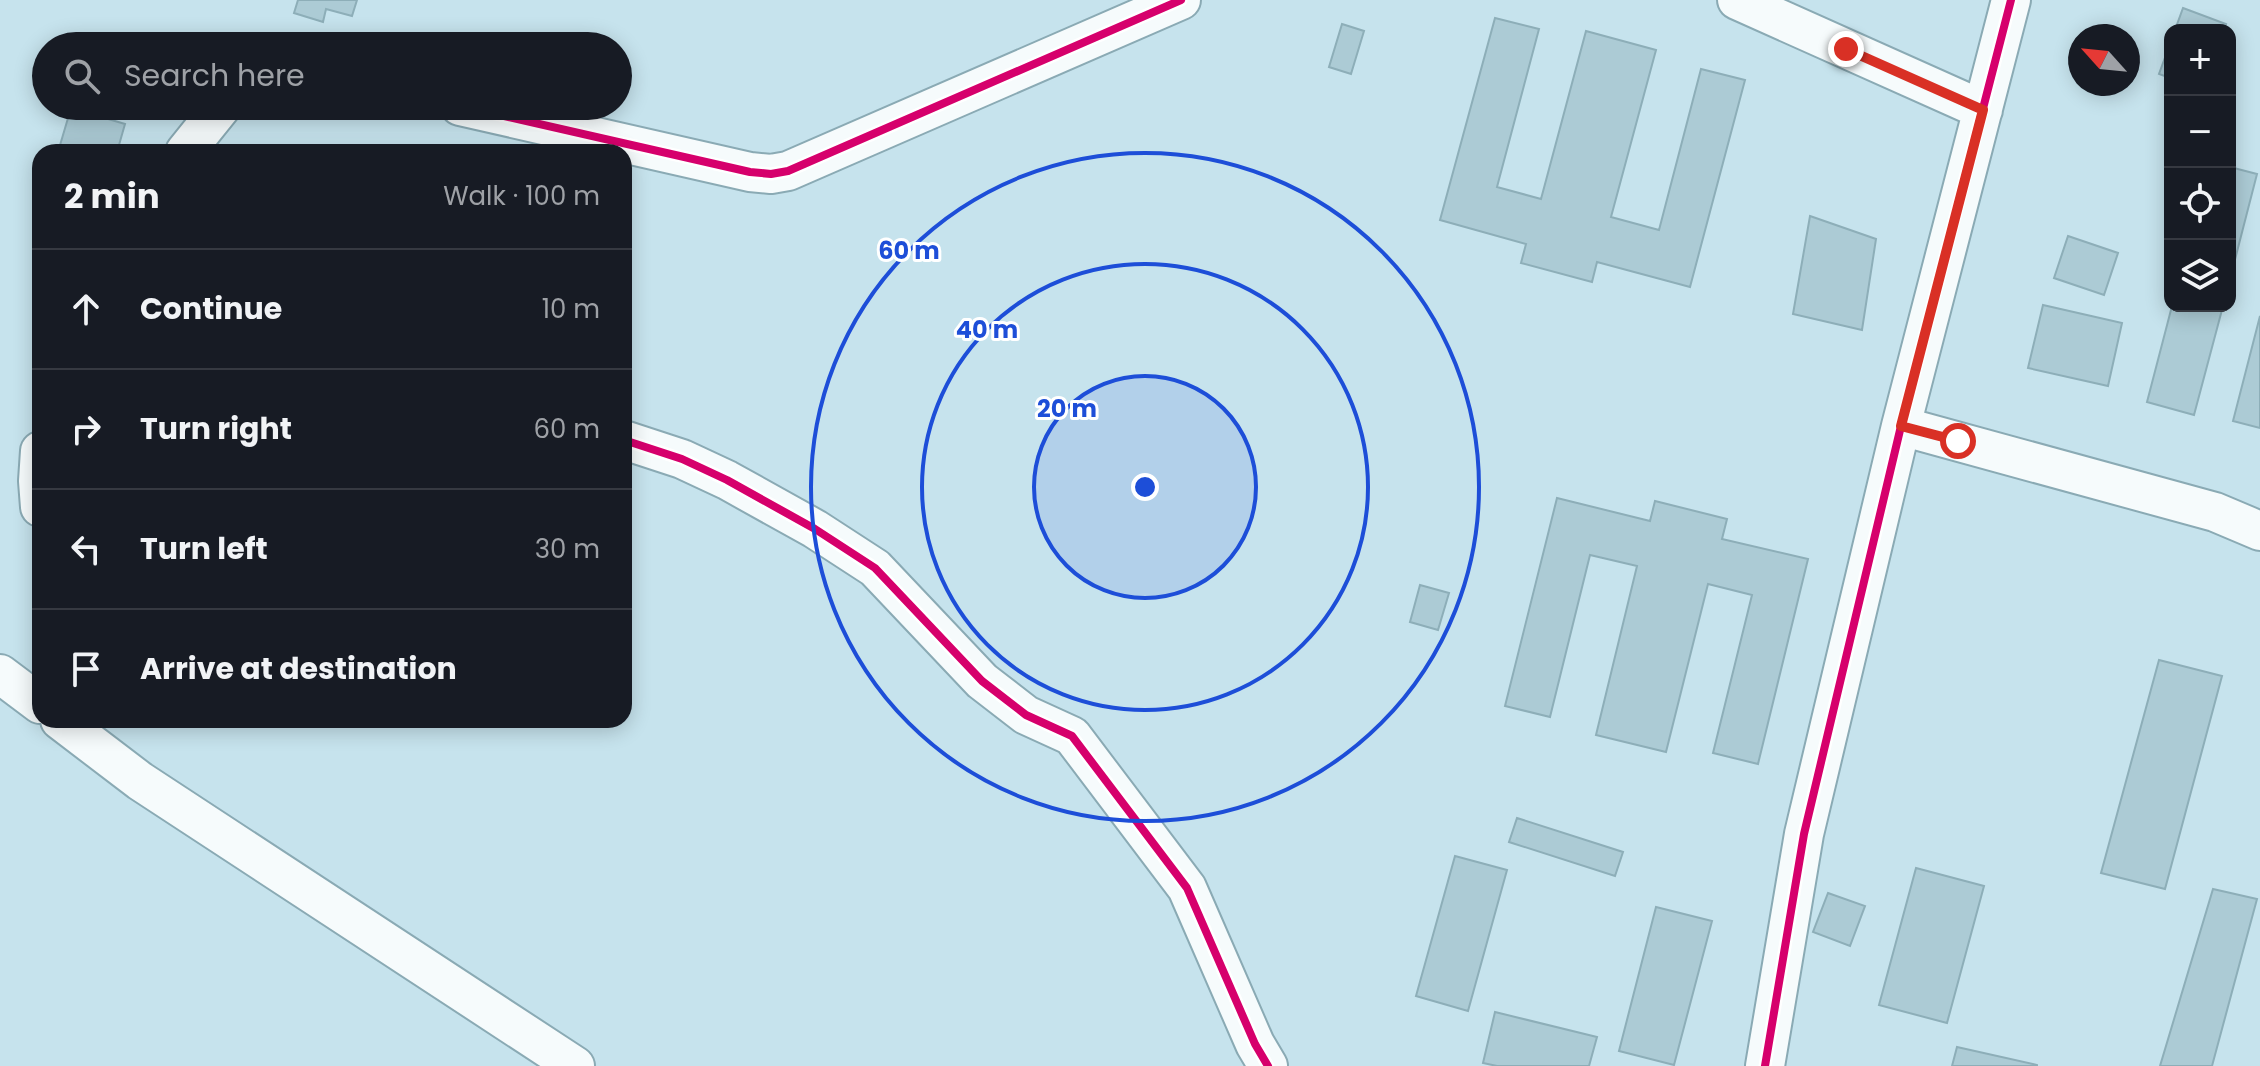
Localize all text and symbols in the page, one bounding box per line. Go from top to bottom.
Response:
north arrow [2068,24,2140,96]
map controls [2164,24,2236,312]
button: + [2164,24,2236,96]
route end [1828,31,1864,67]
search box [32,32,632,120]
icon: search [60,54,104,98]
text: Search here [124,54,305,97]
button: − [2164,96,2236,168]
button: locate [2164,168,2236,240]
text: 2 min [64,172,160,220]
text: Walk · 100 m [443,178,600,214]
text: 60 m [878,234,940,267]
button: layers [2164,240,2236,312]
icon: ahead [64,287,108,331]
text: Continue [140,287,282,330]
text: 10 m [542,291,600,327]
text: 40 m [956,313,1018,346]
text: 20 m [1037,392,1097,425]
icon: right [64,407,108,451]
text: Turn right [140,407,292,450]
text: 60 m [533,411,600,447]
route start [1940,423,1976,459]
centre of rings [1131,473,1159,501]
icon: left [64,527,108,571]
text: Turn left [140,527,268,570]
text: 30 m [535,531,600,567]
icon: arrive [64,647,108,691]
text: Arrive at destination [140,647,457,690]

